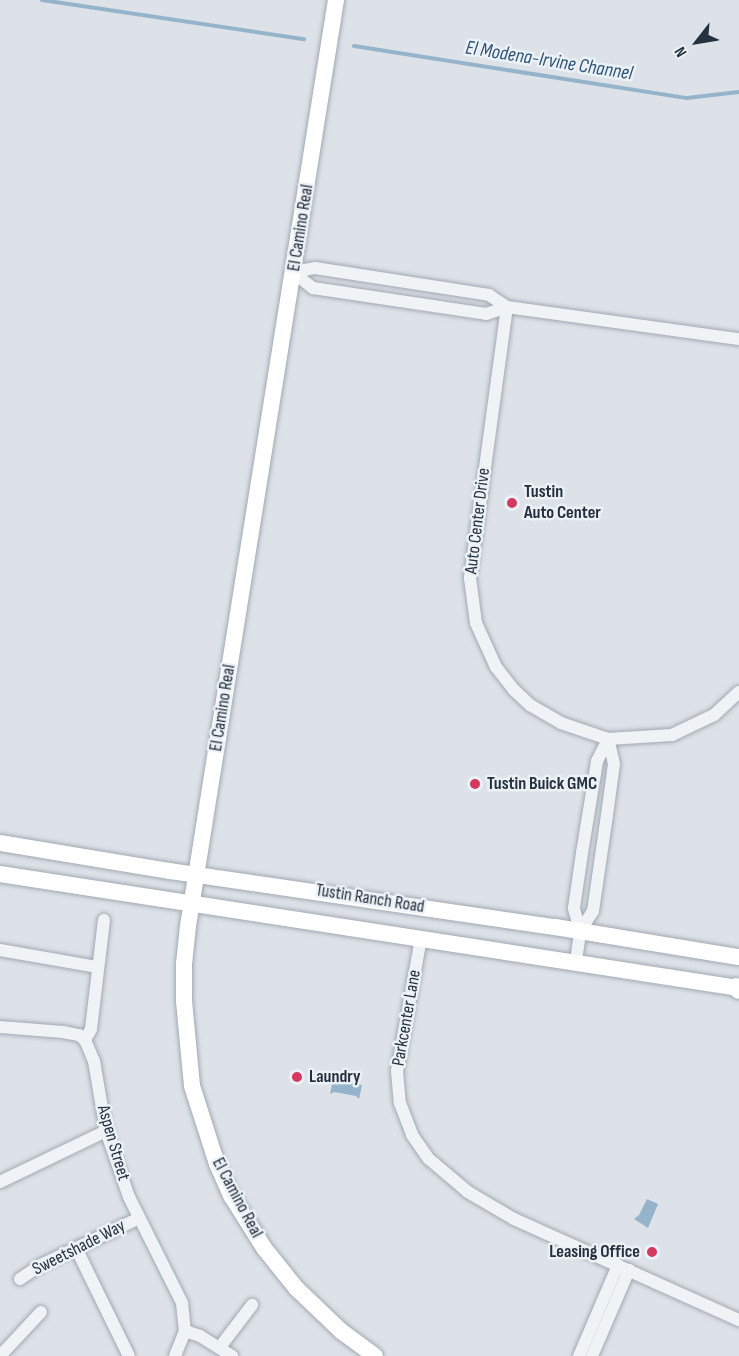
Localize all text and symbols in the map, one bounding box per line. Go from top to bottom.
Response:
north arrow [667,12,727,72]
water label: El Modena-Irvine Channel [464,36,634,86]
text: N [671,43,691,60]
street label: El Camino Real [283,183,319,273]
street label: Auto Center Drive [461,467,495,575]
place label: Tustin Auto Center [524,482,601,524]
marker: Tustin Auto Center [505,496,519,510]
street label: El Camino Real [205,663,241,753]
place label: Tustin Buick GMC [487,773,597,795]
marker: Tustin Buick GMC [468,777,482,791]
street label: Tustin Ranch Road [314,880,426,918]
street label: Parkcenter Lane [388,968,426,1068]
place label: Laundry [309,1066,361,1088]
marker: Laundry [290,1070,304,1084]
street label: Aspen Street [92,1103,134,1183]
street label: El Camino Real [207,1154,267,1242]
street label: Sweetshade Way [29,1215,129,1281]
place label: Leasing Office [549,1241,640,1263]
marker: Leasing Office [645,1245,659,1259]

